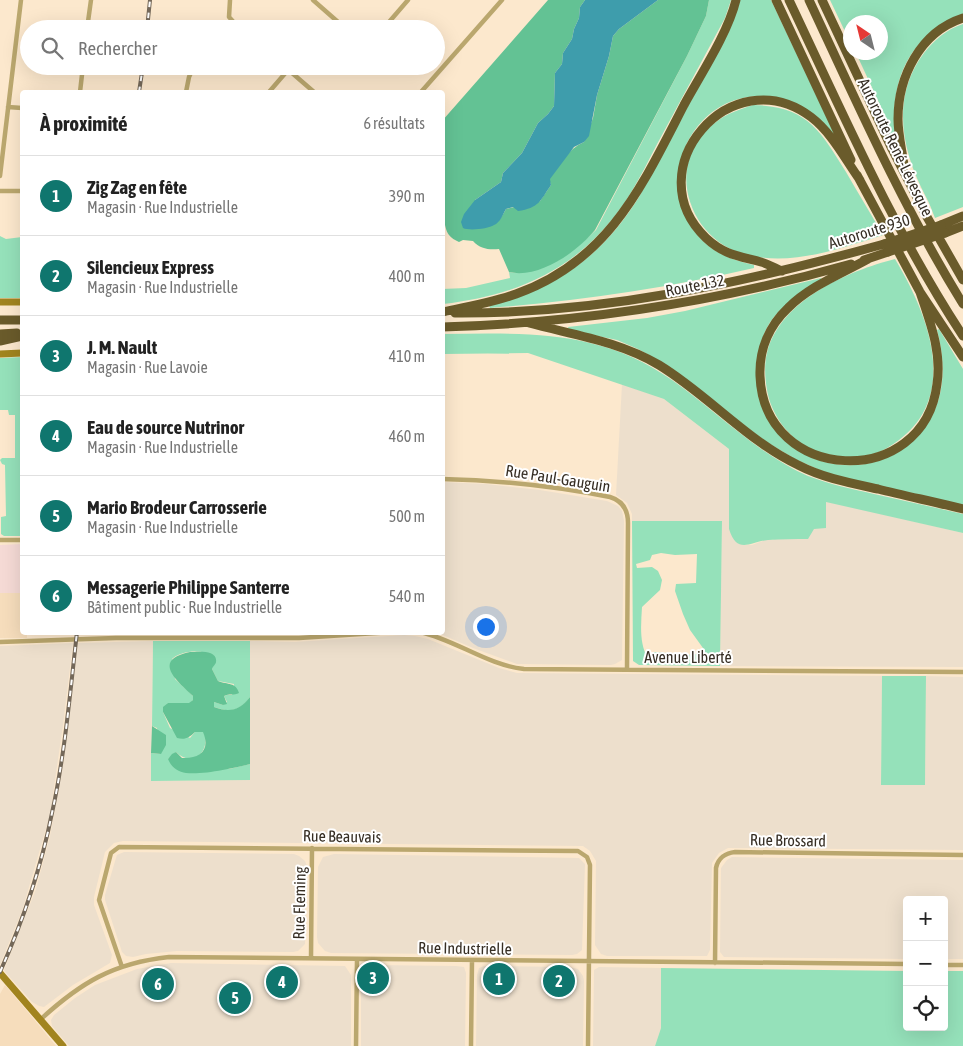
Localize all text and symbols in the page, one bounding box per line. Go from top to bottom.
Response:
north arrow [843,15,888,60]
search box [20,20,445,75]
icon: search [38,34,66,62]
text: Rechercher [78,37,157,59]
street label: Autoroute René-Lévesque [854,75,937,219]
text: À proximité [40,111,128,135]
text: 6 résultats [363,114,425,132]
text: Zig Zag en fête [87,176,187,198]
text: 1 [52,187,60,205]
text: 390 m [389,187,425,205]
text: Magasin · Rue Industrielle [87,198,238,216]
street label: Autoroute 930 [826,210,912,252]
text: Silencieux Express [87,256,214,278]
text: 2 [52,267,60,285]
text: 400 m [389,267,425,285]
street label: Route 132 [664,270,726,300]
text: Magasin · Rue Industrielle [87,278,238,296]
text: J. M. Nault [87,336,157,358]
text: 3 [52,347,60,365]
text: 410 m [389,347,425,365]
text: Magasin · Rue Lavoie [87,358,208,376]
text: Eau de source Nutrinor [87,416,244,438]
text: 4 [52,427,60,445]
text: 460 m [389,427,425,445]
text: Magasin · Rue Industrielle [87,438,238,456]
street label: Rue Paul-Gauguin [504,461,612,496]
text: Mario Brodeur Carrosserie [87,496,267,518]
text: 5 [52,507,60,525]
text: 500 m [389,507,425,525]
text: Magasin · Rue Industrielle [87,518,238,536]
text: Messagerie Philippe Santerre [87,576,290,598]
text: 6 [52,587,60,605]
text: 540 m [389,587,425,605]
text: Bâtiment public · Rue Industrielle [87,598,282,616]
your location [473,614,499,640]
street label: Avenue Liberté [644,648,732,666]
street label: Rue Beauvais [303,826,382,846]
street label: Rue Brossard [750,830,826,850]
street label: Rue Fleming [289,866,310,940]
map controls [903,896,948,1031]
button: + [903,896,948,941]
street label: Rue Industrielle [418,938,512,958]
button: − [903,941,948,986]
pin: 3 [357,959,389,997]
pin: 1 [483,960,515,998]
pin: 2 [543,962,575,1000]
pin: 4 [266,963,298,1001]
pin: 6 [142,965,174,1003]
pin: 5 [219,979,251,1017]
button: locate [903,986,948,1031]

